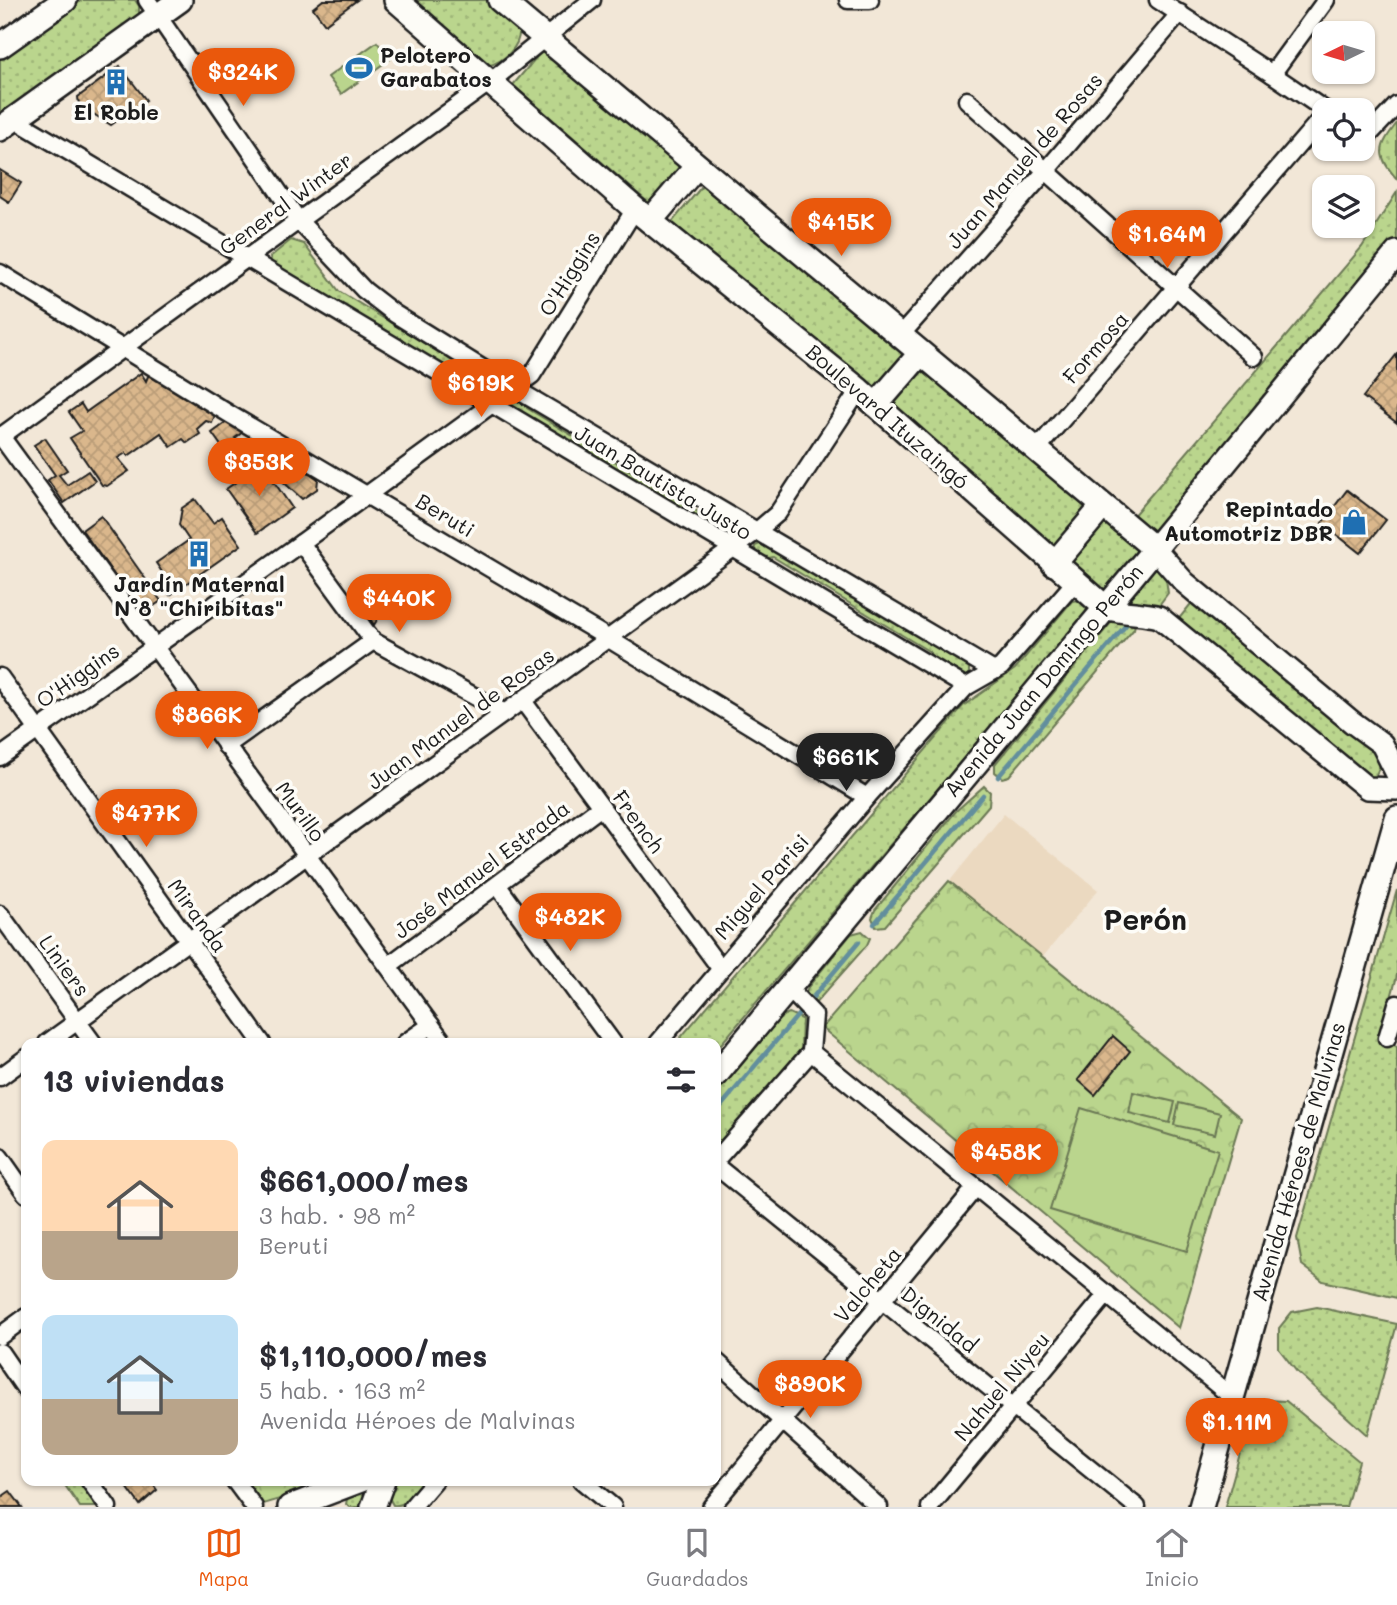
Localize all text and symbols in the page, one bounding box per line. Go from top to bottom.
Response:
north arrow [1312,21,1376,84]
map controls [1312,21,1375,238]
place label: Pelotero Garabatos [380,41,492,92]
pin: $324K [194,48,292,108]
sports icon: Pelotero Garabatos [344,53,374,83]
text: $324K [208,56,278,86]
street label: Juan Manuel de Rosas [940,66,1108,254]
building icon: El Roble [101,67,131,97]
place label: El Roble [73,98,159,125]
button: locate [1312,98,1375,161]
street label: General Winter [213,145,357,260]
button: layers [1312,175,1375,238]
pin: $415K [792,198,890,258]
text: $415K [807,206,875,236]
pin: $1.64M [1110,210,1224,270]
text: $1.64M [1128,218,1206,248]
street label: O'Higgins [532,226,605,321]
street label: Formosa [1056,305,1134,389]
street label: Boulevard Ituzaingó [801,338,975,494]
pin: $619K [432,360,530,419]
text: $619K [447,367,515,397]
street label: Juan Bautista Justo [570,418,757,545]
pin: $353K [210,438,308,498]
text: $353K [224,446,294,476]
street label: Beruti [411,487,480,543]
place label: Repintado Automotriz DBR [1164,495,1333,546]
shop icon: Repintado Automotriz DBR [1339,507,1369,537]
building icon: Jardín Maternal N°8 "Chiribitas" [184,539,214,569]
street label: Avenida Juan Domingo Perón [937,558,1148,802]
place label: Jardín Maternal N°8 "Chiribitas" [113,570,285,621]
pin: $440K [350,574,448,634]
text: $440K [362,582,436,612]
street label: O'Higgins [30,636,124,713]
street label: Juan Manuel de Rosas [361,641,559,795]
pin: $866K [158,692,256,751]
text: $866K [171,699,243,729]
pin: $661K [797,734,895,793]
text: $661K [812,741,880,771]
street label: Murillo [270,776,332,847]
street label: French [607,784,671,858]
pin: $477K [97,790,195,849]
street label: José Manuel Estrada [388,794,574,944]
text: $477K [111,797,181,827]
street label: Miguel Parisi [708,828,814,944]
street label: Miranda [162,873,234,957]
pin: $482K [521,894,619,953]
text: $482K [534,901,606,931]
district label: Perón [1103,901,1187,937]
street label: Liniers [34,929,96,1001]
street label: Avenida Héroes de Malvinas [1245,1019,1350,1304]
text: 13 viviendas [42,1060,225,1100]
icon: filters [662,1061,700,1099]
pin: $458K [957,1128,1055,1188]
text: $458K [970,1136,1042,1166]
text: $661,000/mes [259,1160,469,1200]
icon: home [98,1168,182,1252]
text: 3 hab. · 98 m² [259,1200,415,1230]
text: Beruti [259,1230,329,1260]
street label: Valcheta [827,1240,907,1328]
street label: Dignidad [896,1280,984,1358]
street label: Nahuel Niyeu [947,1326,1054,1446]
text: $1,110,000/mes [259,1335,487,1375]
icon: home [98,1343,182,1427]
pin: $890K [761,1360,859,1420]
text: $890K [774,1368,846,1398]
text: 5 hab. · 163 m² [259,1375,425,1405]
pin: $1.11M [1180,1398,1294,1458]
text: Avenida Héroes de Malvinas [259,1405,576,1435]
text: $1.11M [1202,1406,1272,1436]
tab: Mapa [199,1524,249,1591]
tab: Guardados [646,1524,748,1591]
tab: Inicio [1146,1524,1198,1591]

